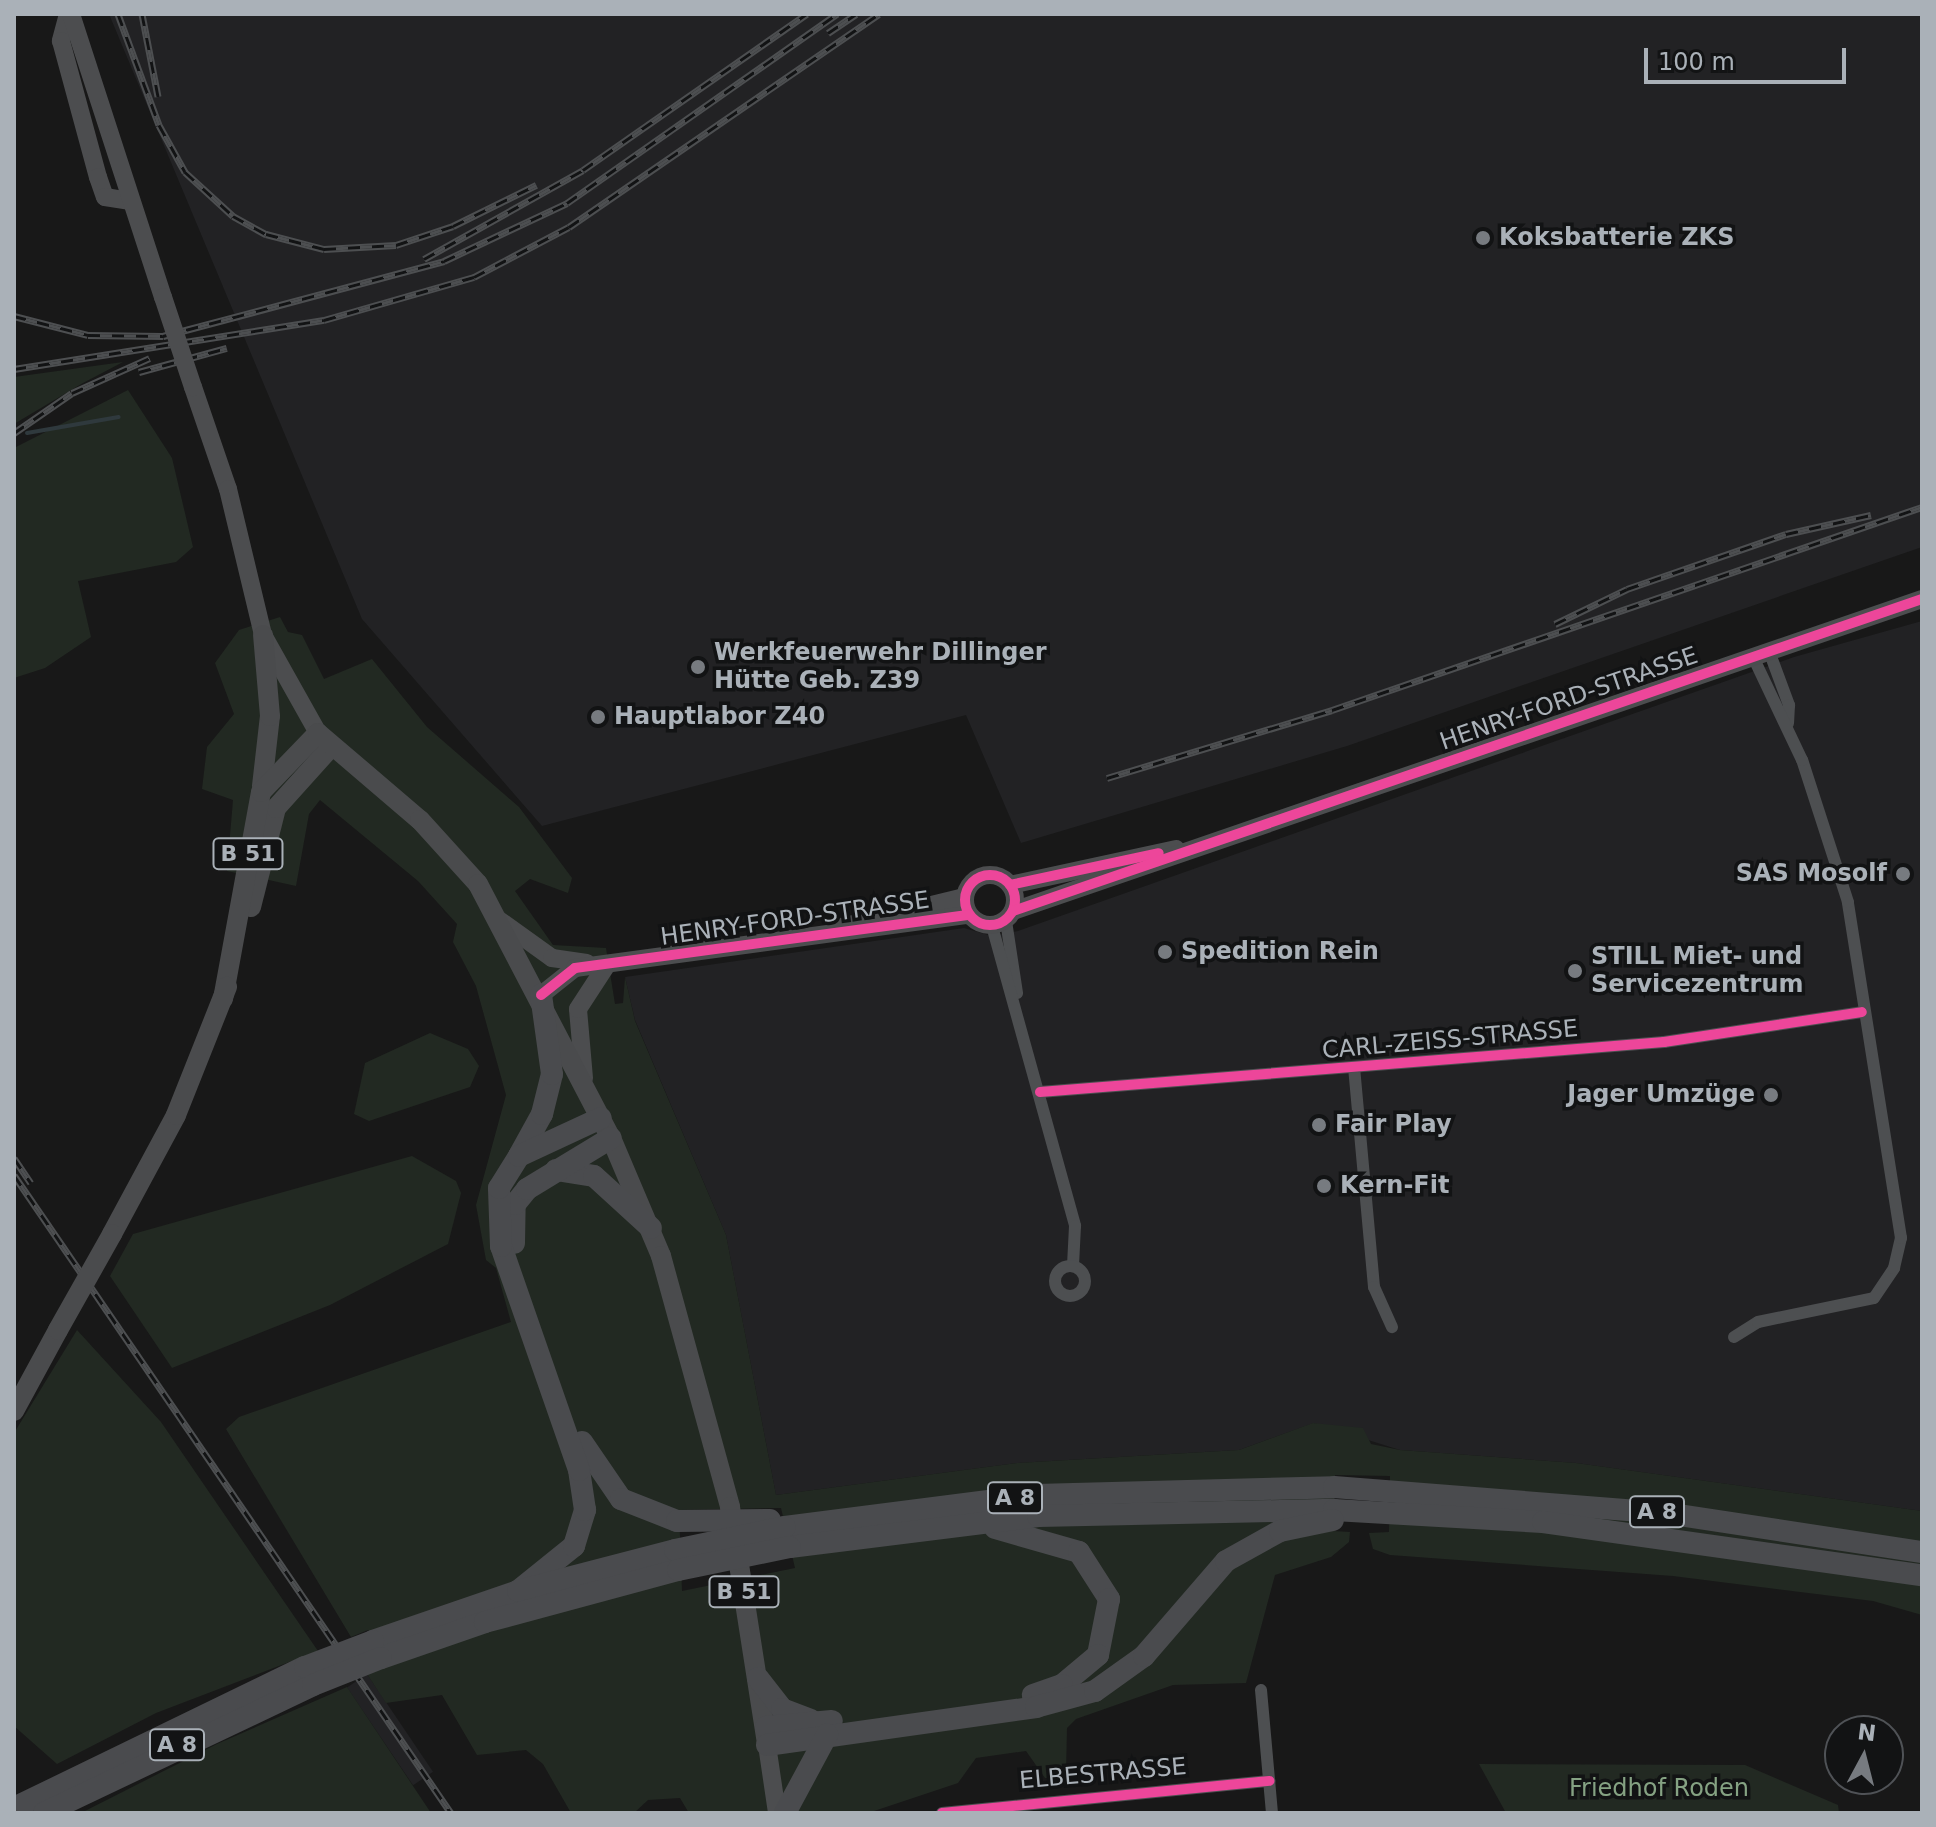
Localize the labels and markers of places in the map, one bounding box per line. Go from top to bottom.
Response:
place label: Koksbatterie ZKS [1499,224,1734,252]
marker: Koksbatterie ZKS [1474,229,1492,247]
place label: Werkfeuerwehr Dillinger Hütte Geb. Z39 [714,639,1047,695]
marker: Werkfeuerwehr Dillinger Hütte Geb. Z39 [689,658,707,676]
place label: Hauptlabor Z40 [614,703,825,731]
marker: Hauptlabor Z40 [589,708,607,726]
place label: SAS Mosolf [1736,860,1887,888]
marker: SAS Mosolf [1894,865,1912,883]
place label: Spedition Rein [1181,938,1379,966]
marker: Spedition Rein [1156,943,1174,961]
place label: STILL Miet- und Servicezentrum [1591,943,1804,999]
marker: STILL Miet- und Servicezentrum [1566,962,1584,980]
place label: Jager Umzüge [1567,1081,1755,1109]
marker: Jager Umzüge [1762,1086,1780,1104]
place label: Fair Play [1335,1111,1452,1139]
marker: Fair Play [1310,1116,1328,1134]
place label: Kern-Fit [1340,1172,1449,1200]
marker: Kern-Fit [1315,1177,1333,1195]

